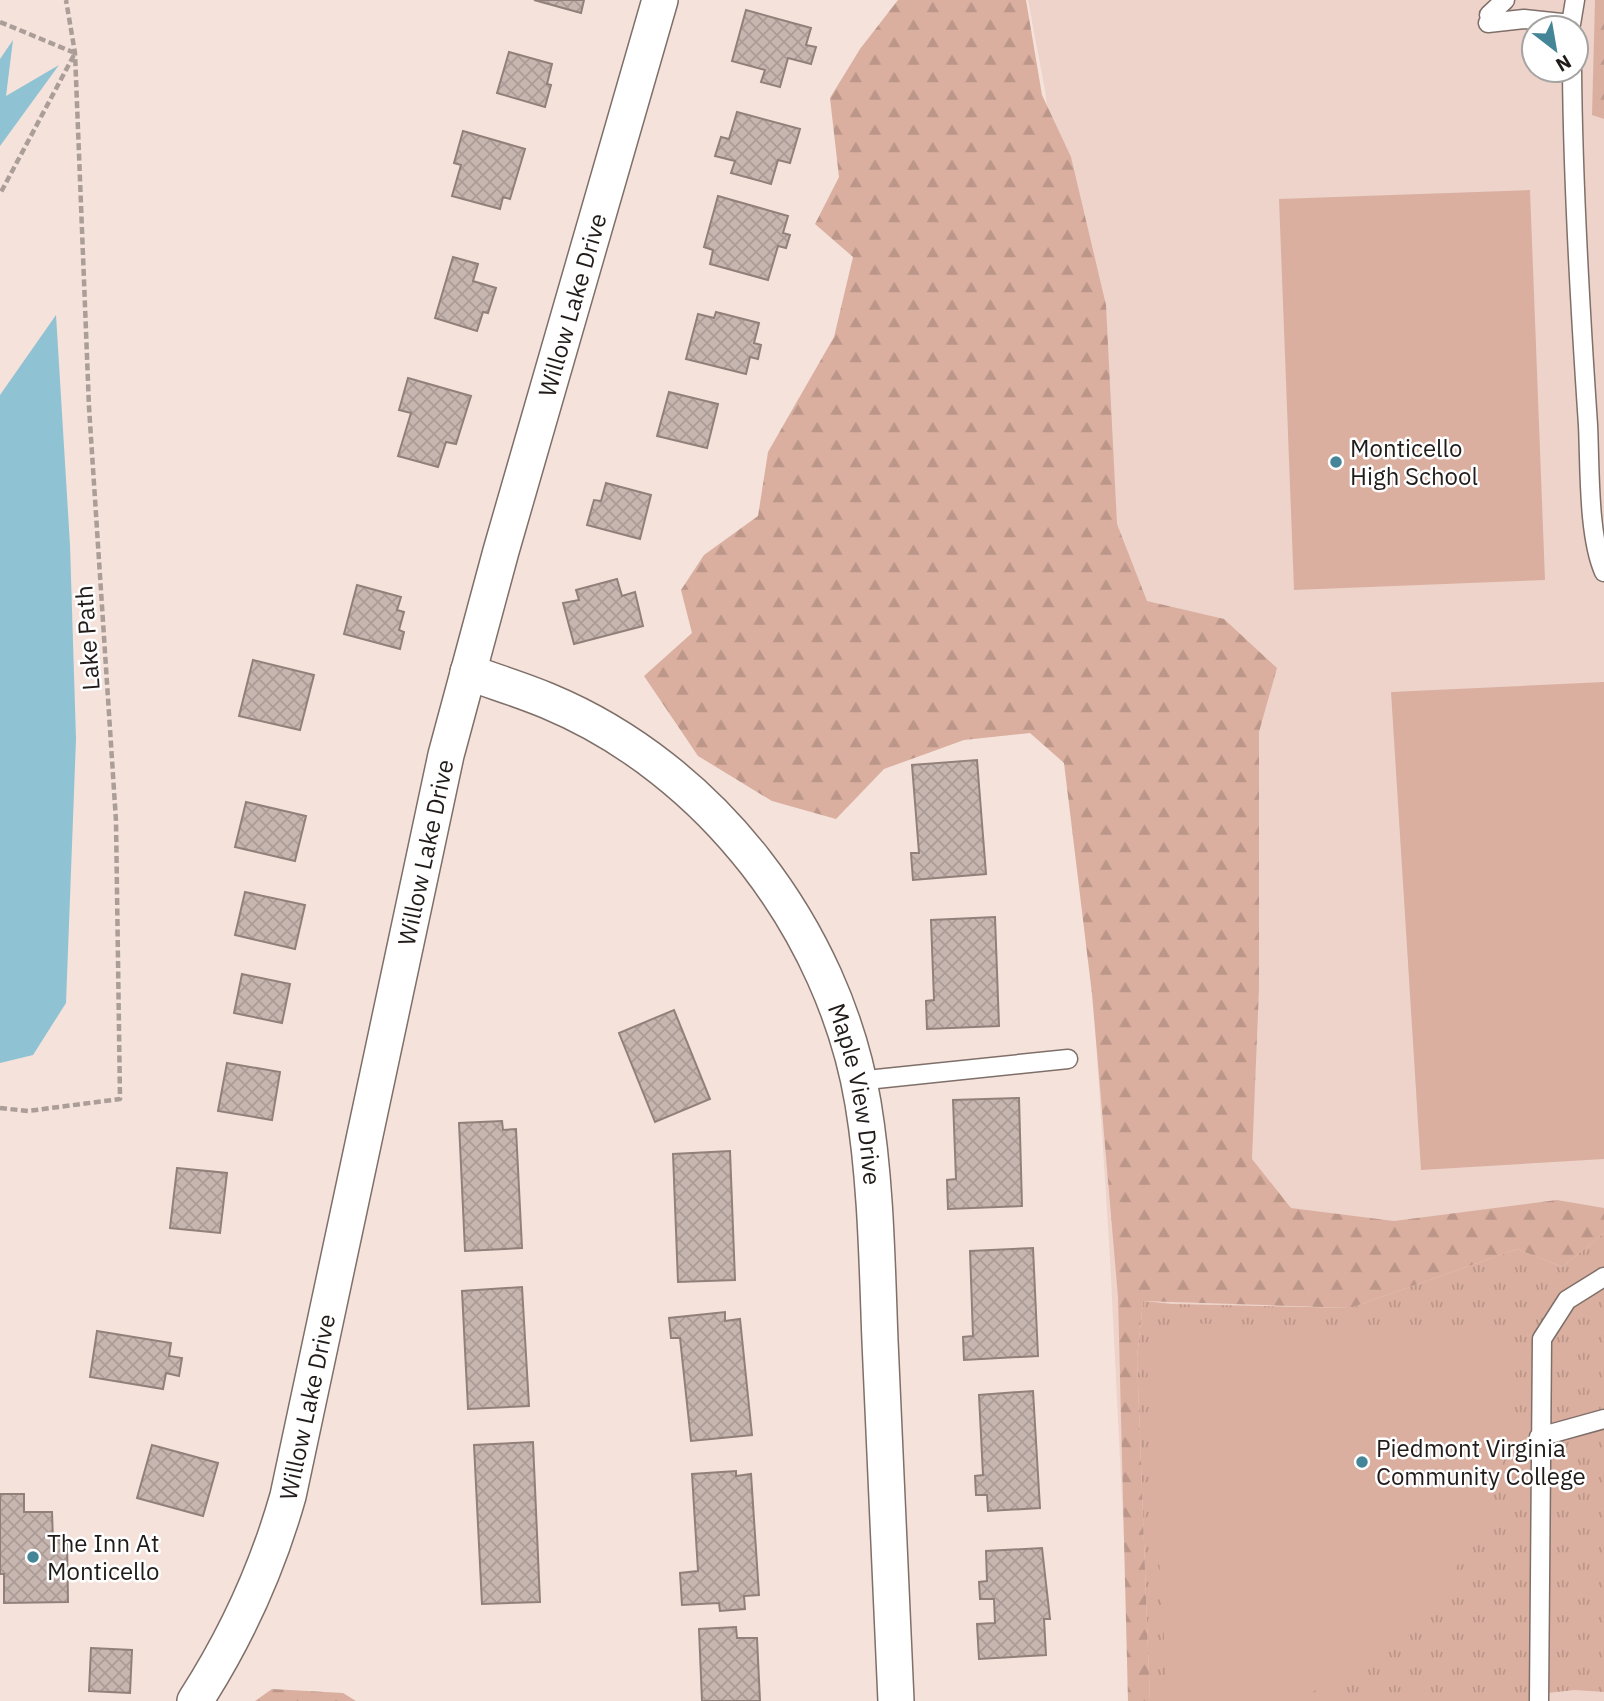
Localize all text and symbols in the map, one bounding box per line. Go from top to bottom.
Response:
north arrow [1520,14,1590,84]
text: N [1552,50,1576,77]
street label: Willow Lake Drive [530,209,614,400]
place label: Monticello High School [1350,432,1478,492]
marker: Monticello High School [1328,454,1344,470]
street label: Lake Path [67,584,107,692]
street label: Willow Lake Drive [390,756,461,948]
street label: Maple View Drive [821,999,889,1186]
street label: Willow Lake Drive [272,1311,342,1503]
place label: Piedmont Virginia Community College [1376,1432,1586,1492]
marker: Piedmont Virginia Community College [1354,1454,1370,1470]
place label: The Inn At Monticello [47,1527,159,1587]
marker: The Inn At Monticello [25,1549,41,1565]

